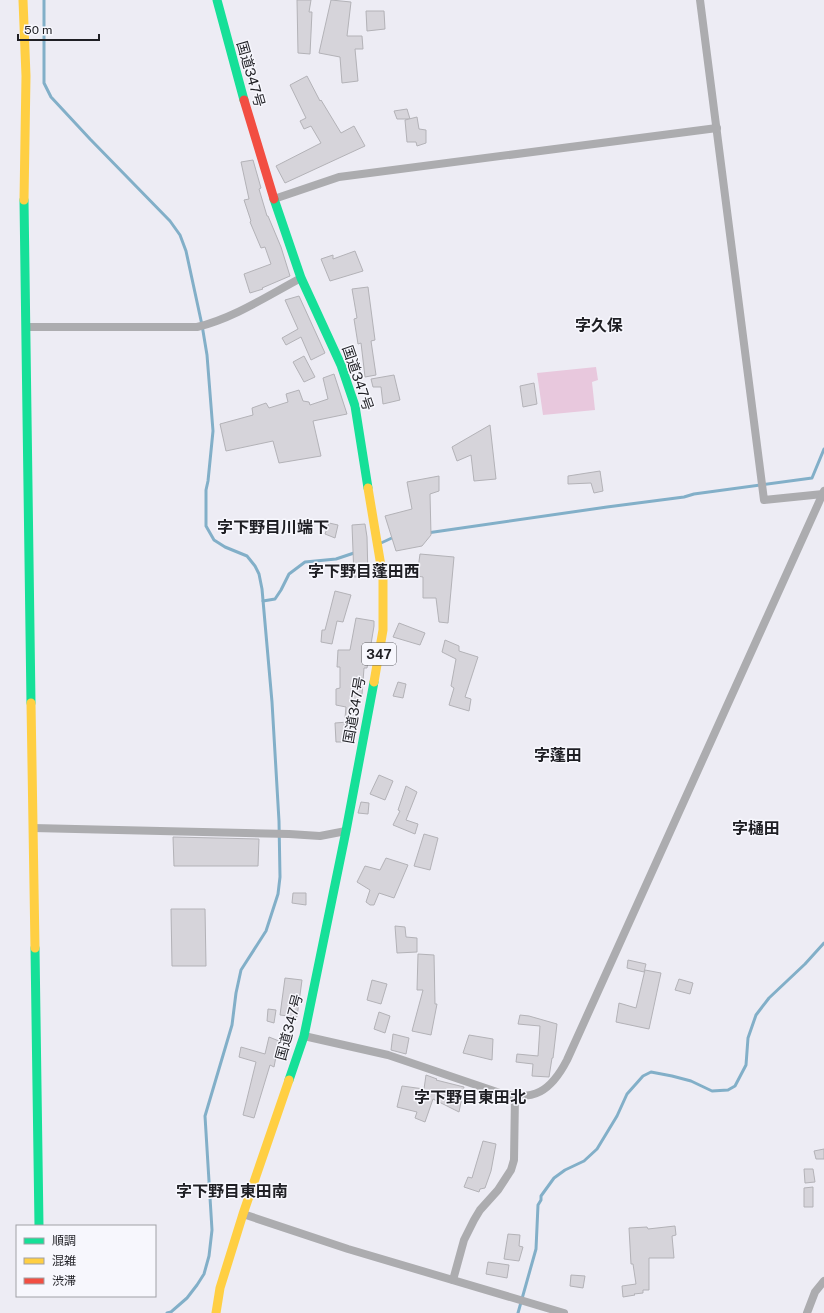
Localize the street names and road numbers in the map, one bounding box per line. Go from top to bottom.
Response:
street label: 国道347号 [234,39,268,109]
street label: 国道347号 [339,343,377,413]
road number: 347 [362,643,396,665]
street label: 国道347号 [340,675,368,745]
street label: 国道347号 [272,992,306,1062]

